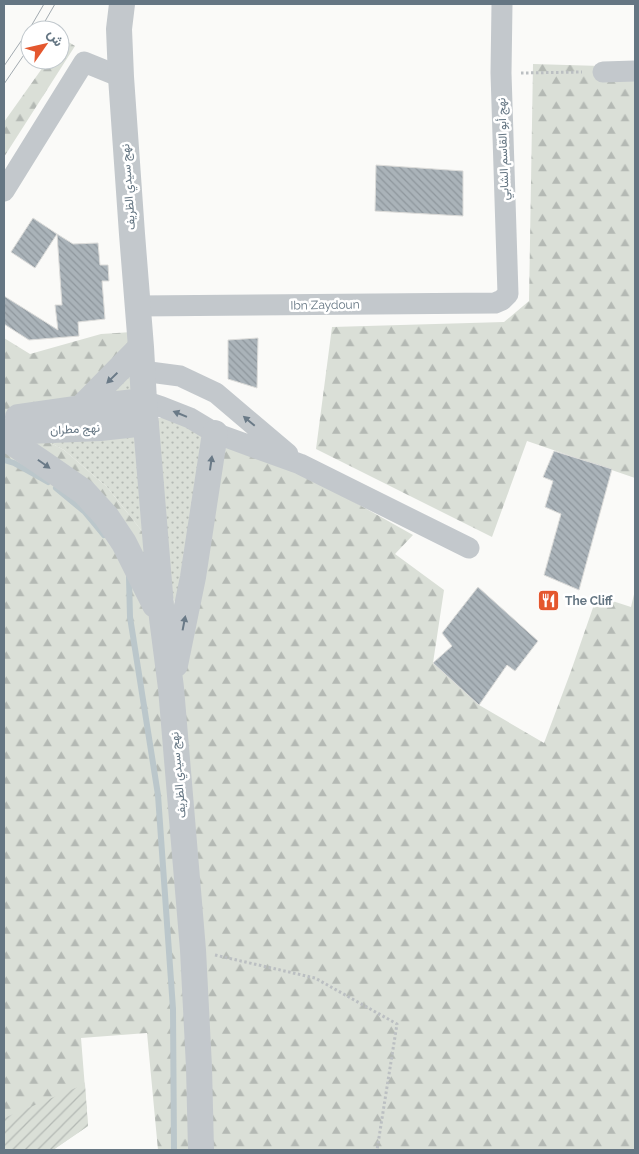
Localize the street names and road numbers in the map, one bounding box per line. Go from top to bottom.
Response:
street label: نهج أبو القاسم الشابي [494,97,515,201]
street label: نهج سيدي الظريف [118,143,141,231]
street label: Ibn Zaydoun [290,297,360,313]
street label: نهج مطران [50,421,100,439]
street label: نهج سيدي الظريف [167,731,192,819]

